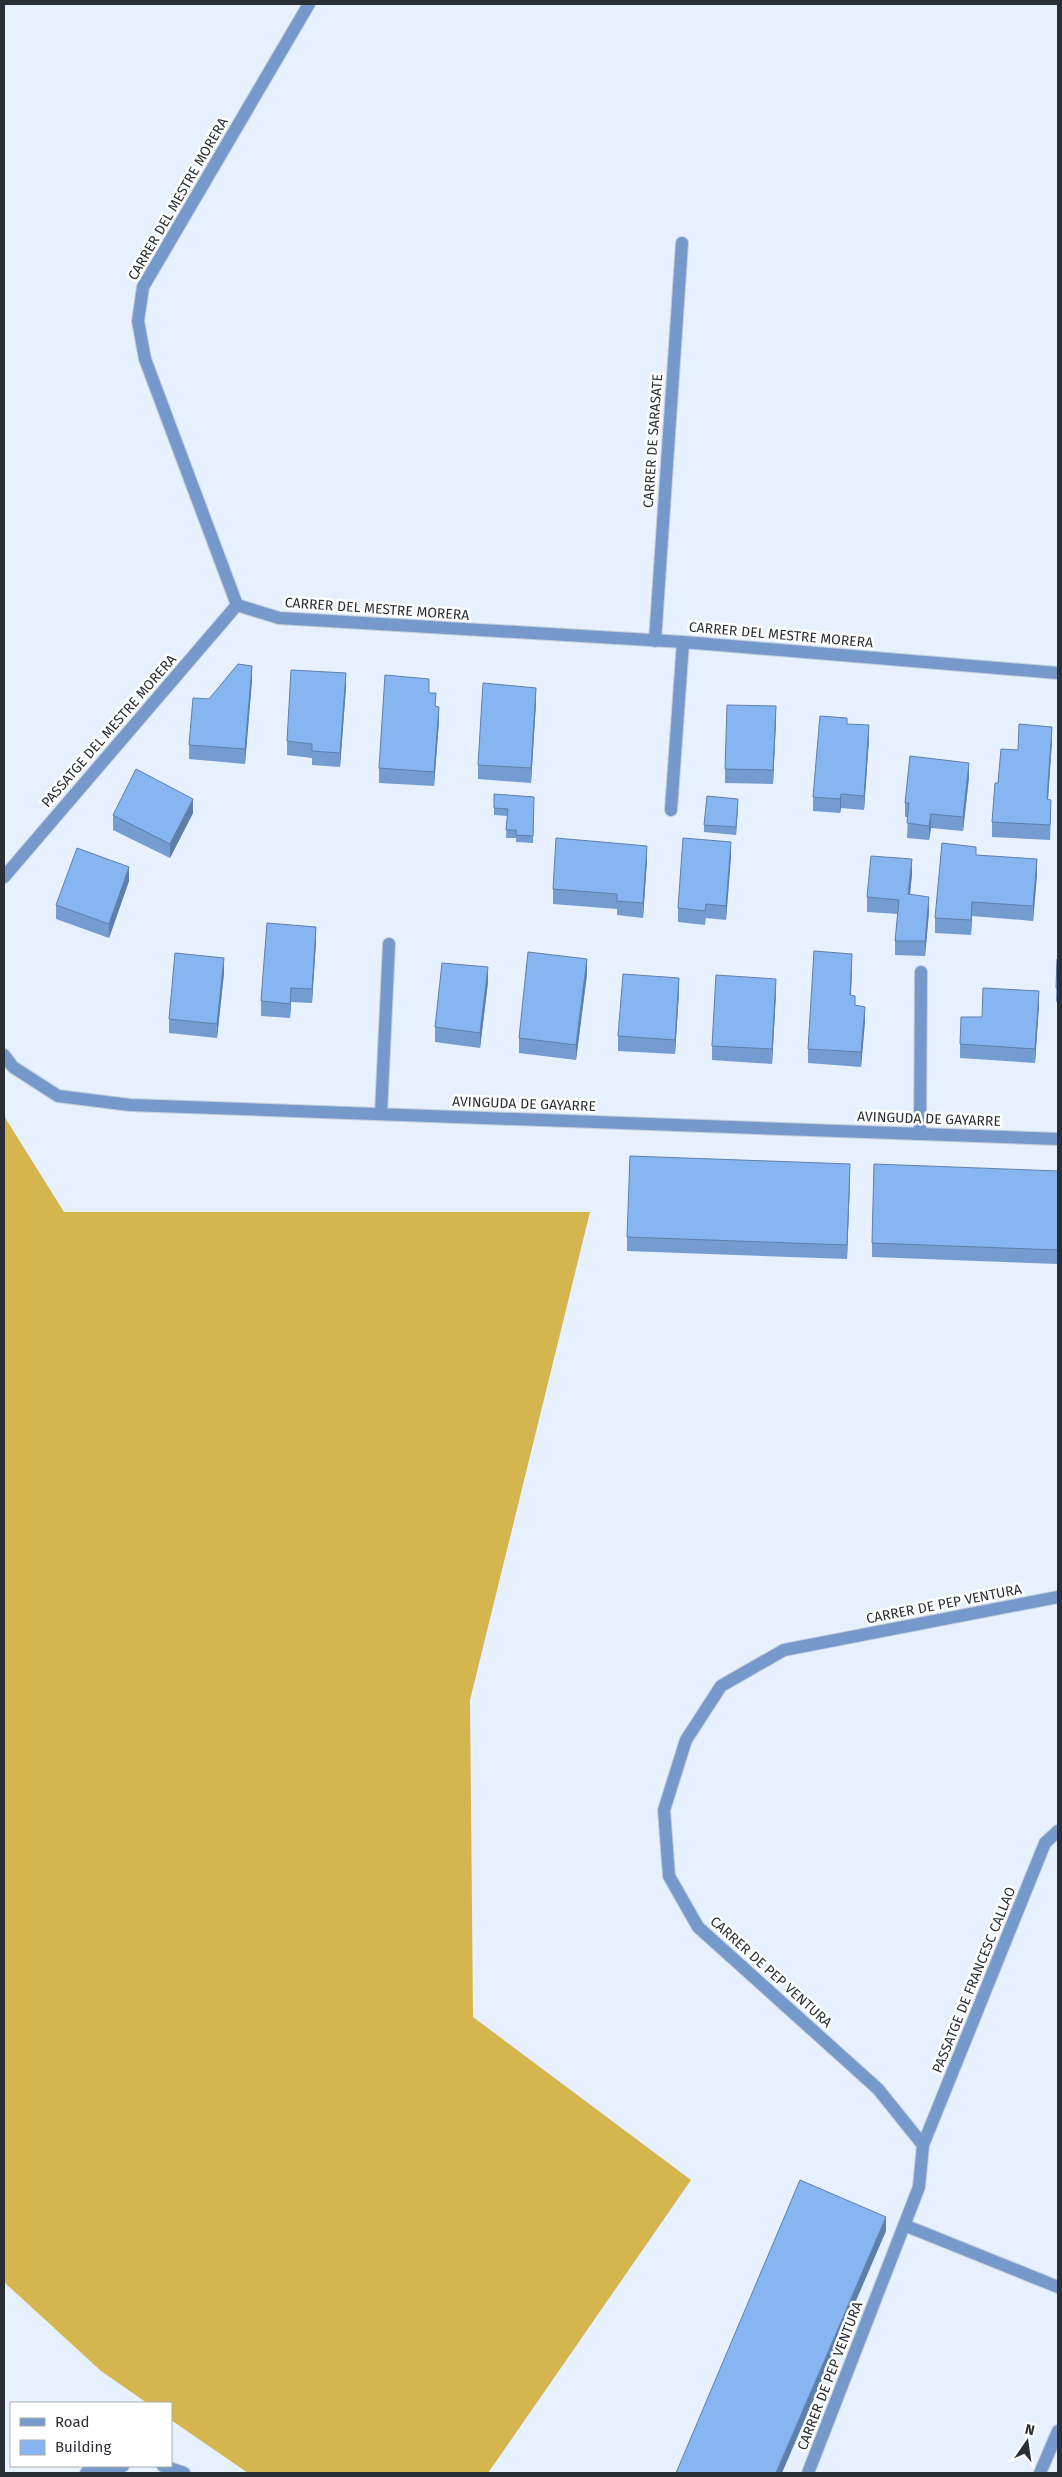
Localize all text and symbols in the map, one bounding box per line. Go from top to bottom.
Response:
street label: CARRER DEL MESTRE MORERA [124,115,232,283]
street label: CARRER DE SARASATE [640,373,666,509]
street label: CARRER DEL MESTRE MORERA [284,594,470,624]
street label: CARRER DEL MESTRE MORERA [688,618,874,652]
street label: PASSATGE DEL MESTRE MORERA [38,651,180,811]
street label: AVINGUDA DE GAYARRE [452,1093,596,1115]
street label: AVINGUDA DE GAYARRE [857,1108,1001,1130]
street label: CARRER DE PEP VENTURA [865,1581,1023,1627]
street label: PASSATGE DE FRANCESC CALLAO [929,1884,1019,2076]
street label: CARRER DE PEP VENTURA [707,1913,835,2031]
street label: CARRER DE PEP VENTURA [794,2299,866,2453]
legend [10,2402,172,2467]
text: Road [55,2413,90,2431]
north arrow [1002,2417,1052,2467]
text: N [1023,2420,1036,2439]
text: Building [55,2438,111,2456]

